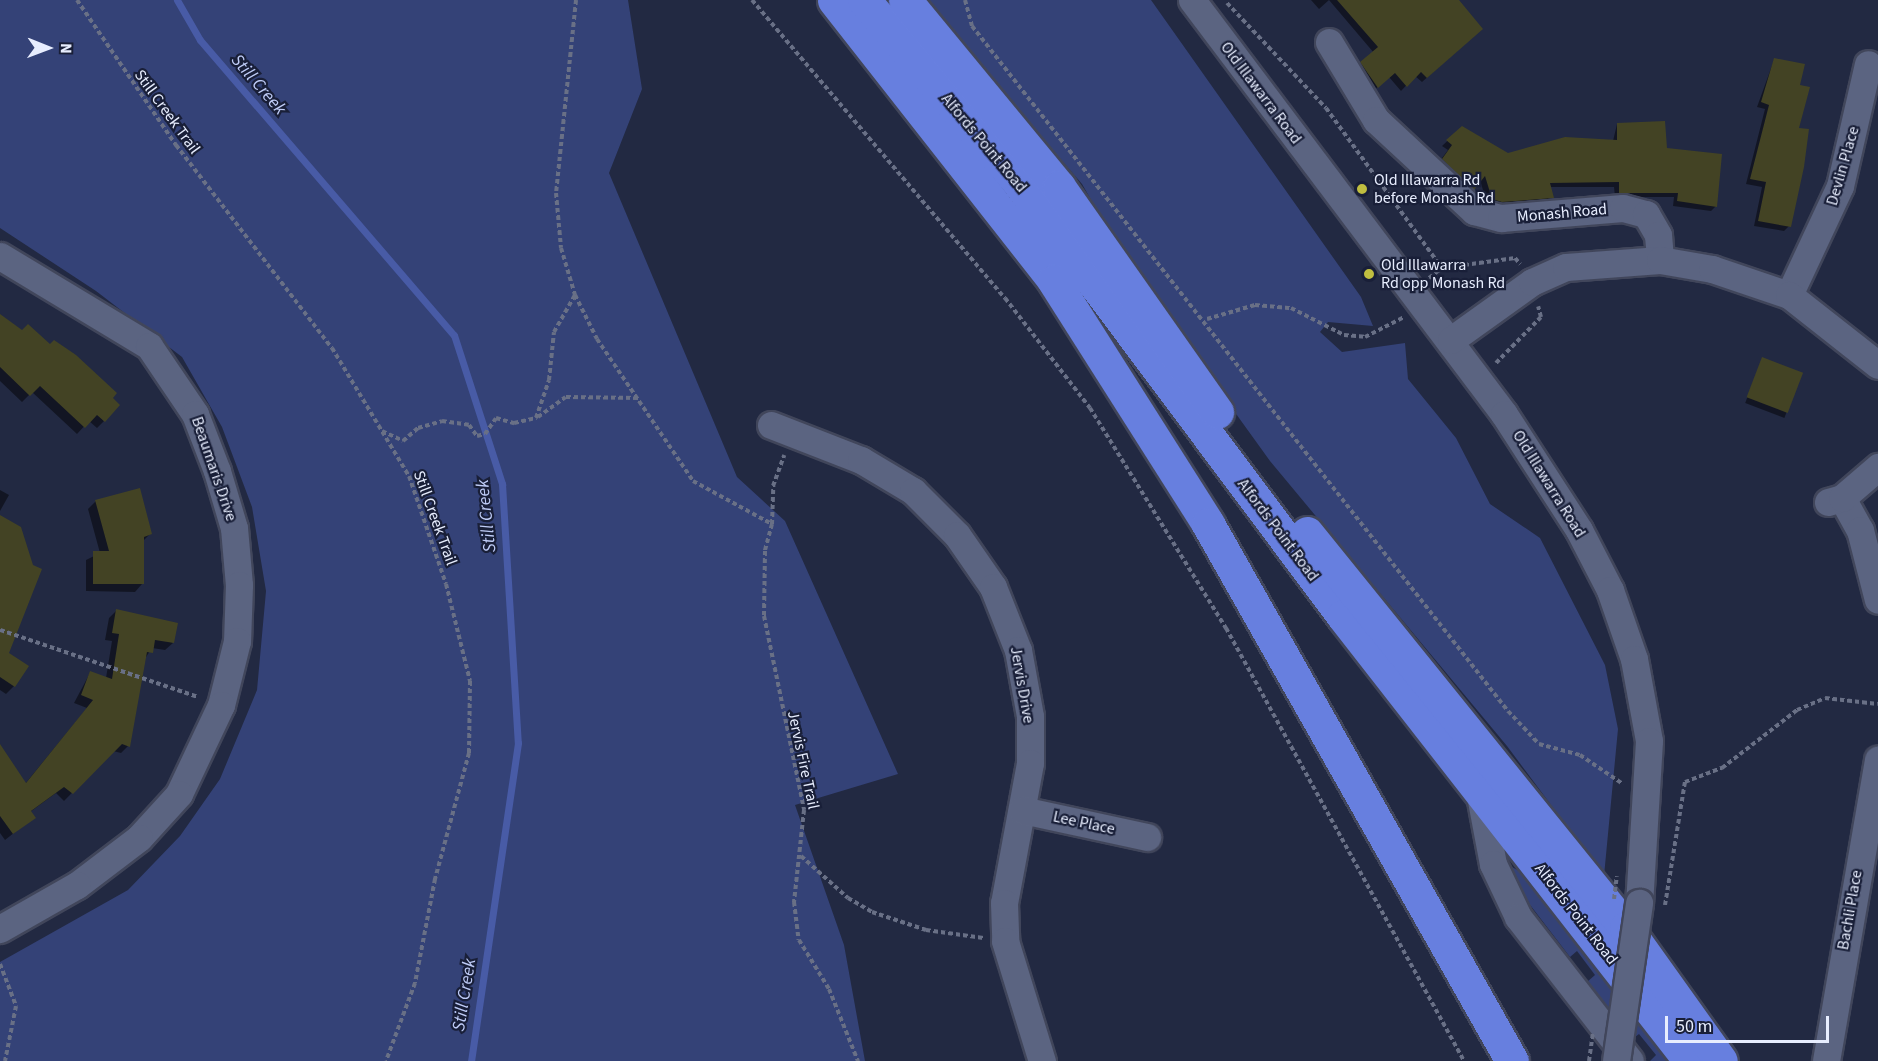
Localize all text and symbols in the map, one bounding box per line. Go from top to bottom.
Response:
north arrow [18,18,78,78]
street label: Old Illawarra Road [1216,38,1306,148]
text: N [55,43,77,54]
water label: Still Creek [226,50,290,120]
street label: Still Creek Trail [130,66,204,158]
street label: Alfords Point Road [937,90,1031,196]
street label: Devlin Place [1823,124,1863,208]
place label: Old Illawarra Rd before Monash Rd [1374,170,1494,208]
marker: Old Illawarra Rd before Monash Rd [1355,182,1369,196]
street label: Monash Road [1516,200,1608,226]
place label: Old Illawarra Rd opp Monash Rd [1381,255,1505,293]
marker: Old Illawarra Rd opp Monash Rd [1362,267,1376,281]
street label: Beaumaris Drive [187,414,241,524]
street label: Old Illawarra Road [1508,427,1590,541]
street label: Still Creek Trail [409,468,461,568]
street label: Alfords Point Road [1233,475,1323,585]
water label: Still Creek [472,478,502,554]
street label: Jervis Drive [1006,645,1038,725]
street label: Jervis Fire Trail [783,709,823,811]
street label: Lee Place [1051,807,1117,839]
street label: Alfords Point Road [1531,860,1621,968]
street label: Bachli Place [1834,869,1866,951]
water label: Still Creek [449,957,481,1033]
scale bar [1668,1004,1832,1042]
text: 50 m [1676,1014,1712,1039]

